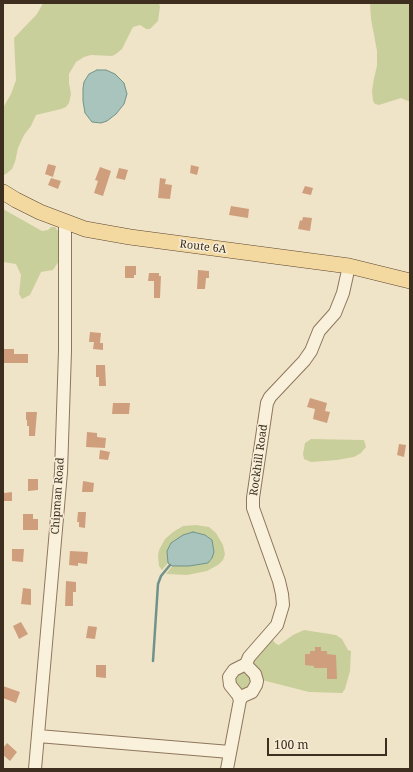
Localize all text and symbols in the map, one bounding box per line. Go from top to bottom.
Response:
street label: Route 6A [179,238,227,256]
street label: Rockhill Road [247,423,271,497]
street label: Chipman Road [49,457,67,535]
scale bar [269,730,389,756]
text: 100 m [274,736,309,753]

